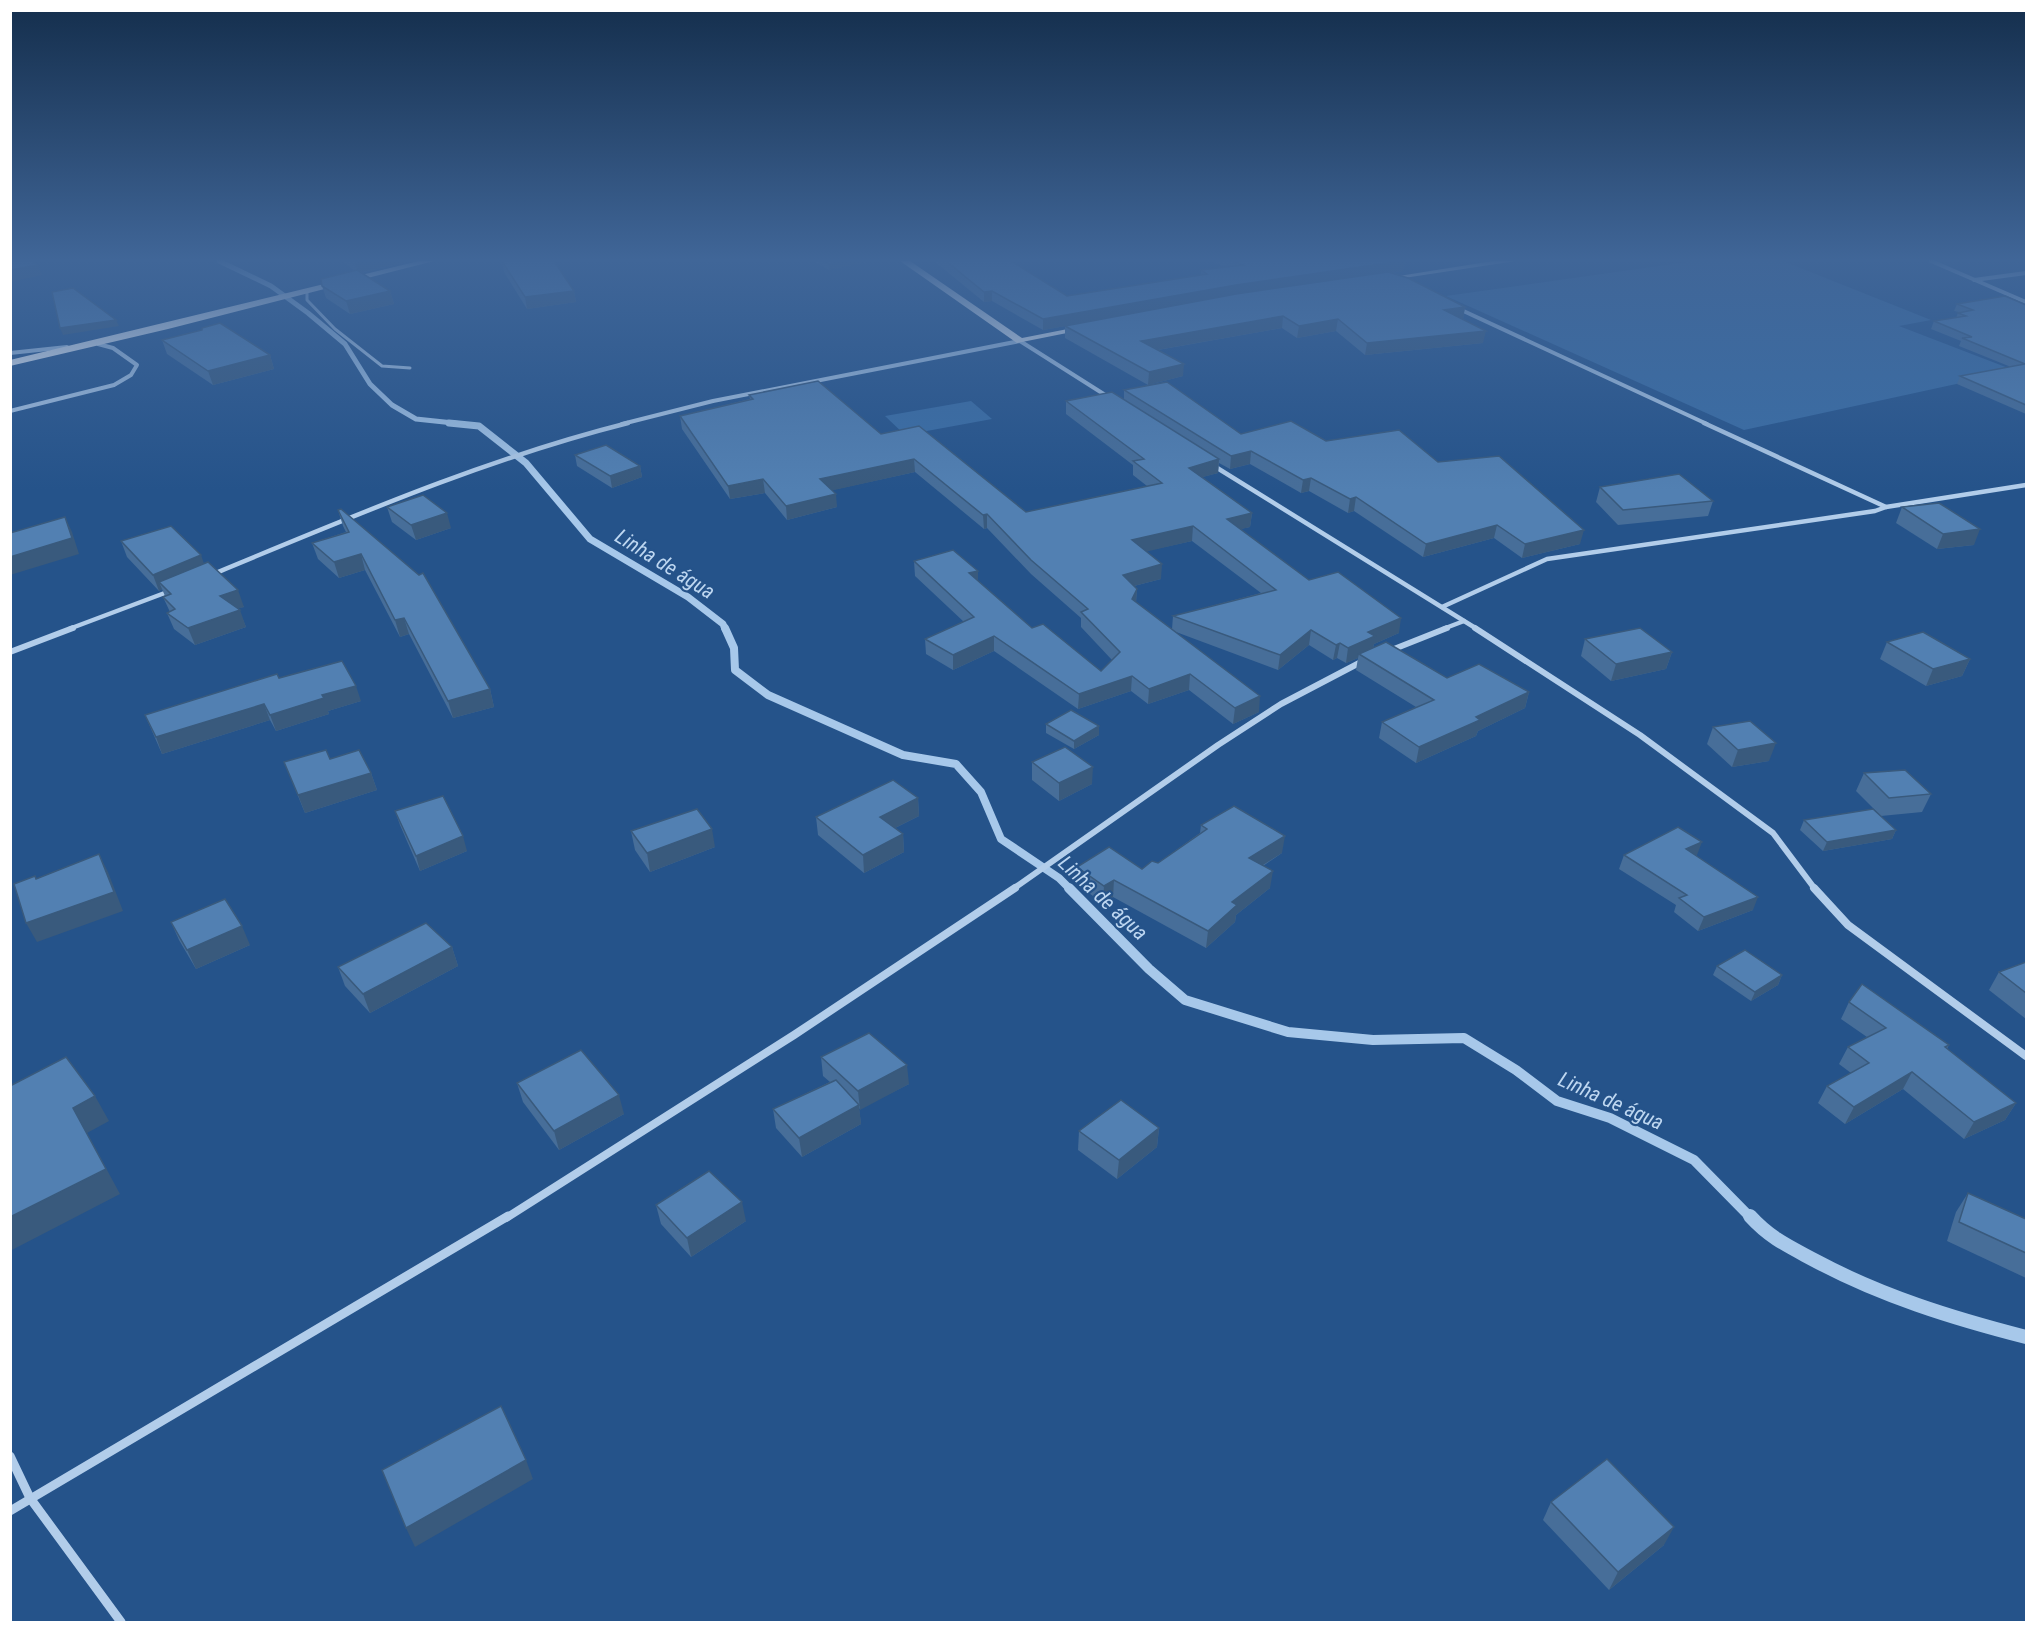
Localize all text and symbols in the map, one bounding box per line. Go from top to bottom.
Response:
water label: Linha de água [611,524,719,604]
water label: Linha de água [1054,851,1152,945]
water label: Linha de água [1555,1067,1667,1135]

